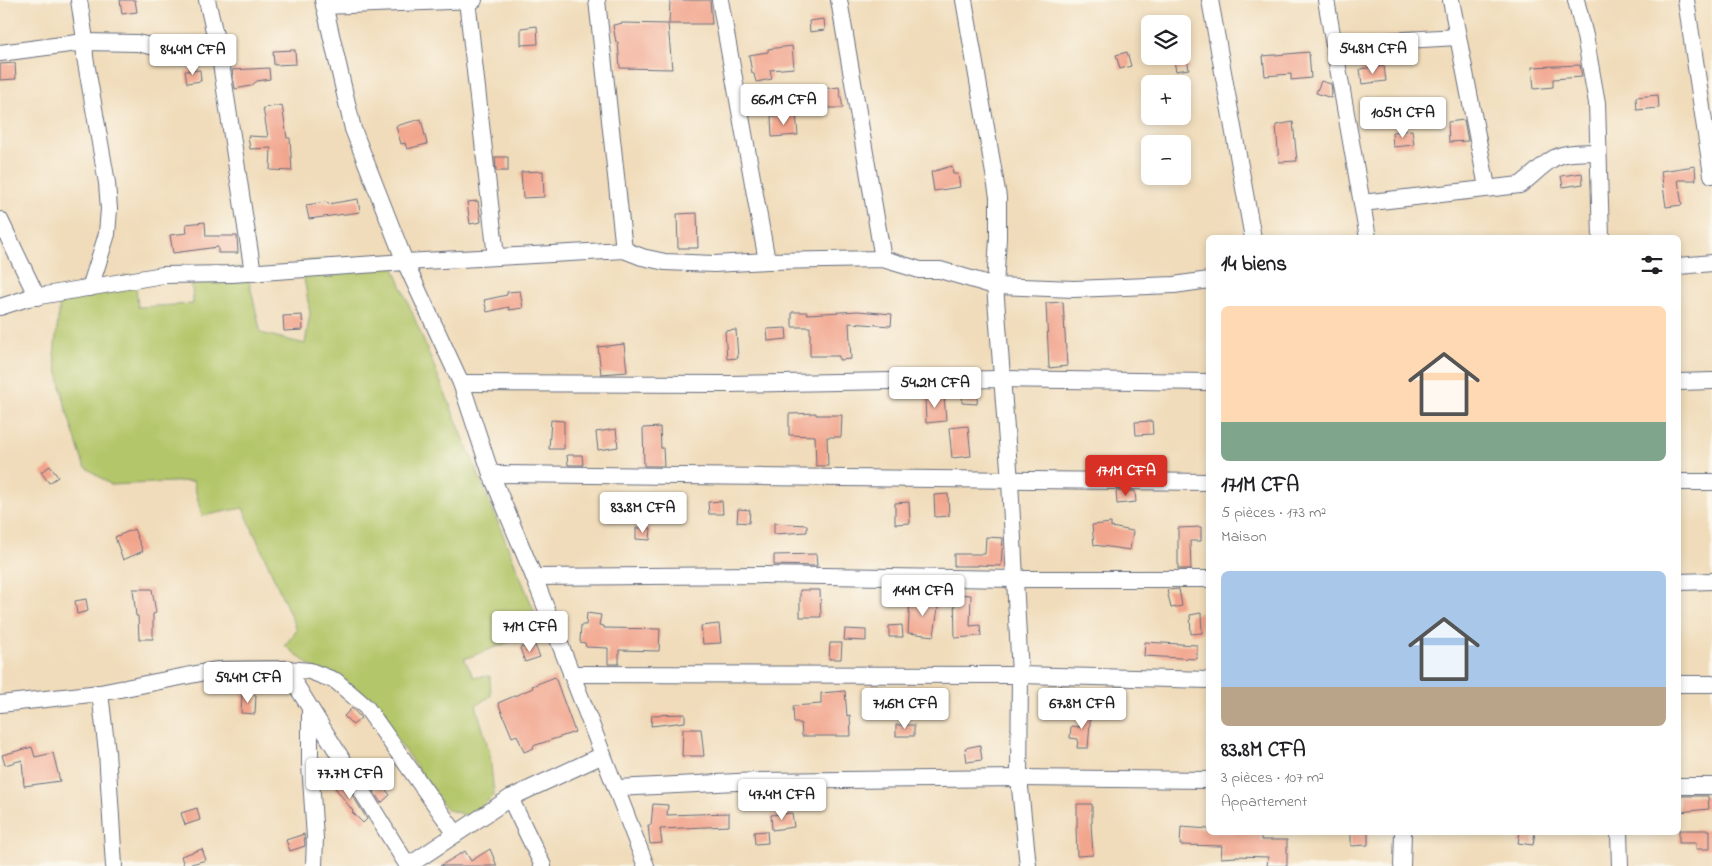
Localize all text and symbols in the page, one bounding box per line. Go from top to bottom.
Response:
map controls [1141,15,1191,185]
button: layers [1141,15,1191,65]
pin: 54.8M CFA [1316,32,1430,75]
pin: 84.4M CFA [136,34,250,76]
text: 54.8M CFA [1339,37,1407,61]
text: 84.4M CFA [160,38,226,62]
button: + [1141,75,1191,125]
pin: 66.1M CFA [727,84,841,126]
text: 66.1M CFA [751,88,817,112]
pin: 105M CFA [1351,96,1455,139]
text: 105M CFA [1371,101,1435,125]
button: − [1141,135,1191,185]
text: 14 biens [1221,250,1287,280]
icon: filters [1638,251,1666,279]
icon: home [1399,339,1489,429]
pin: 54.2M CFA [878,366,992,409]
text: 54.2M CFA [900,371,970,395]
pin: 171M CFA [1074,454,1178,497]
text: 171M CFA [1096,459,1156,483]
text: 171M CFA [1221,471,1299,501]
pin: 83.8M CFA [586,492,700,534]
text: 83.8M CFA [611,496,675,520]
text: 5 pièces · 173 m² [1221,501,1326,525]
text: Maison [1221,525,1267,549]
pin: 144M CFA [871,574,975,617]
text: 144M CFA [893,579,954,603]
icon: home [1399,604,1489,694]
pin: 71M CFA [484,610,576,653]
text: 71M CFA [503,615,557,639]
pin: 59.4M CFA [191,662,305,704]
text: 59.4M CFA [215,666,281,690]
pin: 71.6M CFA [848,688,962,730]
pin: 67.8M CFA [1025,688,1139,730]
text: 71.6M CFA [873,692,937,716]
text: 67.8M CFA [1049,692,1115,716]
text: 83.8M CFA [1221,736,1306,766]
pin: 77.7M CFA [293,758,407,800]
text: 77.7M CFA [317,762,383,786]
text: 3 pièces · 107 m² [1221,766,1324,790]
pin: 47.4M CFA [725,778,839,821]
text: 47.4M CFA [749,783,815,807]
text: Appartement [1221,790,1307,814]

